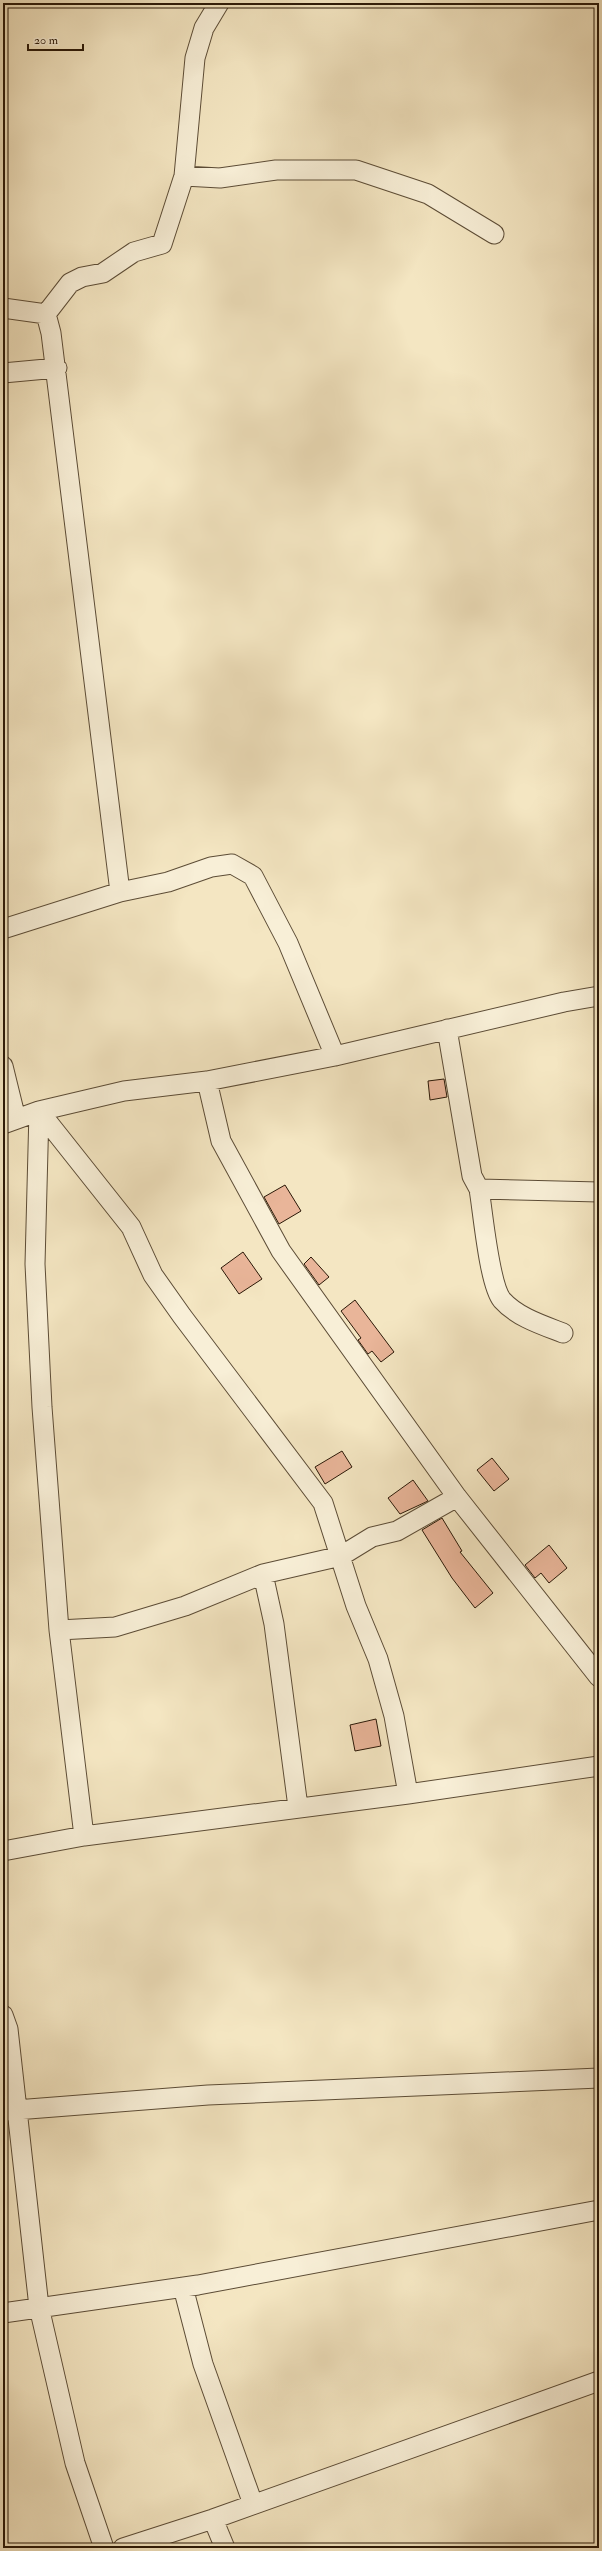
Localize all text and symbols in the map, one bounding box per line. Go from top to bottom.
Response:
scale bar [28,26,83,52]
text: 20 m [34,33,59,48]

